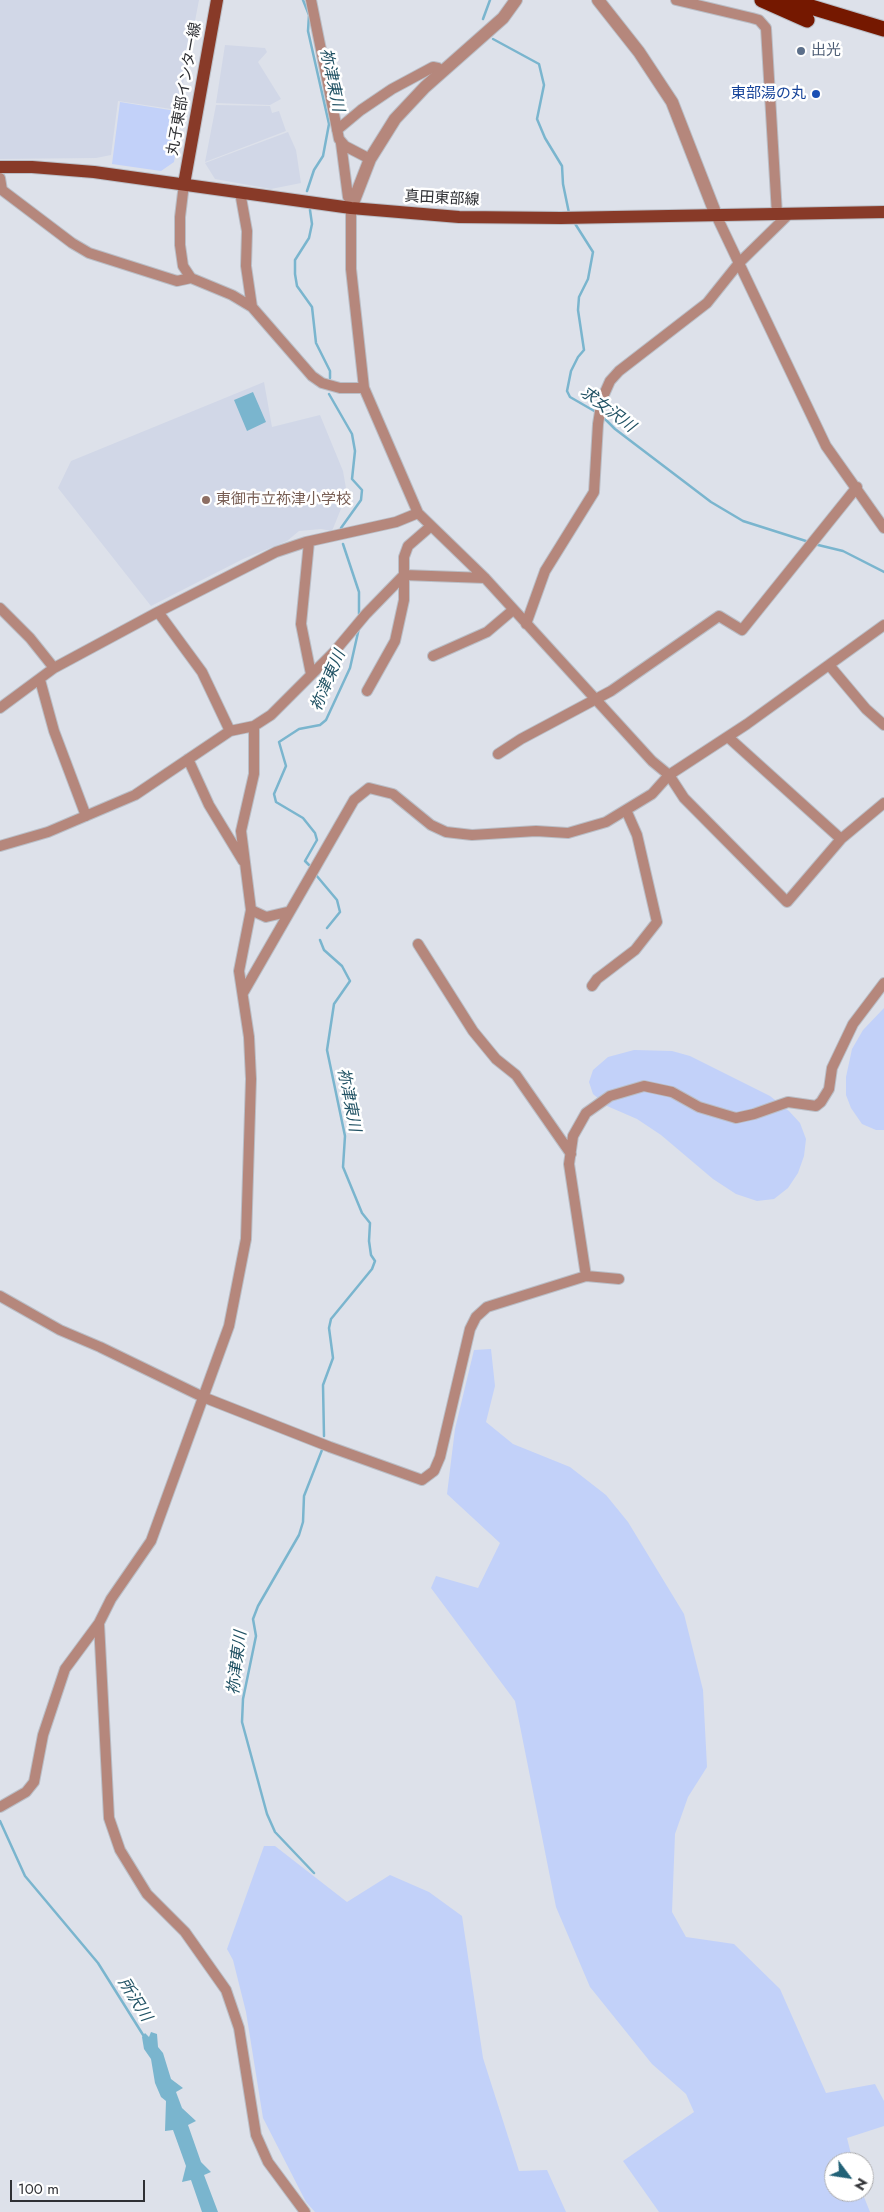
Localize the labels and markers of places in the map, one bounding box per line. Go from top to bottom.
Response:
place label: 出光 [811,42,841,60]
marker: 出光 [795,45,807,57]
place label: 東部湯の丸 [731,85,806,103]
marker: 東部湯の丸 [810,88,822,100]
place label: 東御市立祢津小学校 [216,491,351,509]
marker: 東御市立祢津小学校 [200,494,212,506]

